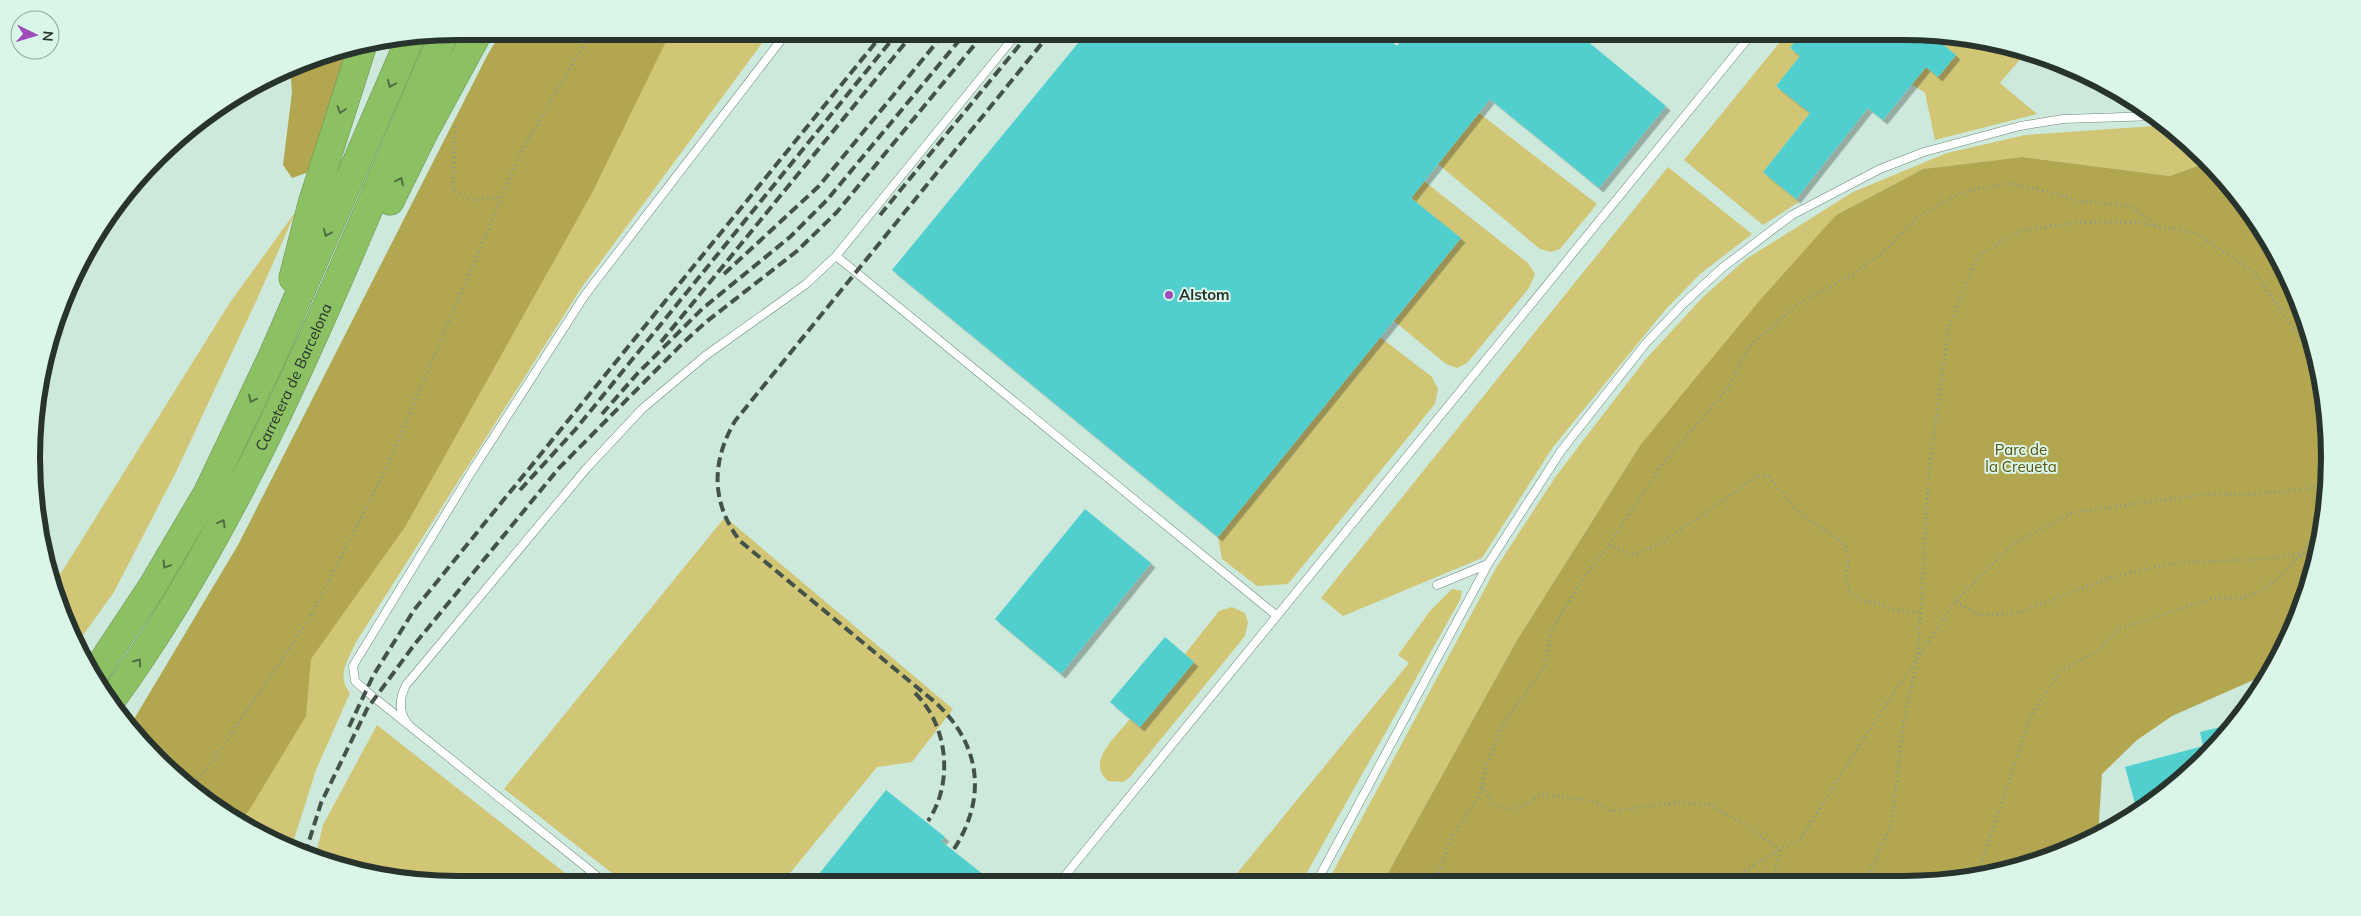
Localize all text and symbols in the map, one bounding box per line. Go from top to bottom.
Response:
north arrow [10,10,60,60]
text: N [39,30,57,42]
one-way arrow [386,79,397,88]
one-way arrow [337,105,347,114]
one-way arrow [394,178,404,187]
one-way arrow [322,228,333,237]
place label: Alstom [1179,285,1230,304]
marker: Alstom [1163,289,1175,301]
street label: Carretera de Barcelona [251,300,336,454]
one-way arrow [248,394,259,403]
park label: Parc de la Creueta [1985,440,2057,476]
one-way arrow [216,520,226,529]
one-way arrow [162,559,172,568]
one-way arrow [132,658,141,668]

